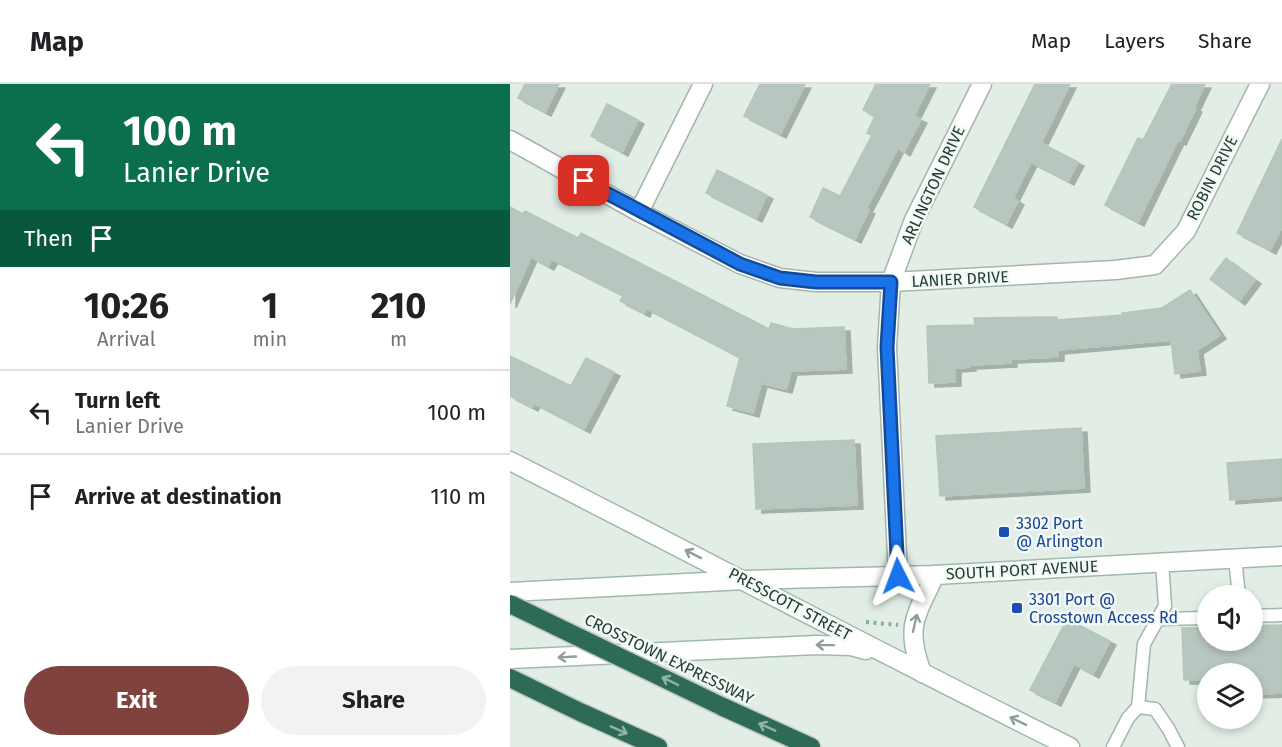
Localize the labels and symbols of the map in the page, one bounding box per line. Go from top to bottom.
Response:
street label: ARLINGTON DRIVE [897,123,969,247]
street label: ROBIN DRIVE [1183,133,1241,223]
pin [558,155,609,206]
street label: LANIER DRIVE [911,267,1009,291]
place label: 3302 Port @ Arlington [1016,514,1103,551]
marker: 3302 Port @ Arlington [997,525,1011,539]
position arrow [866,544,930,608]
one-way arrow [685,548,703,559]
street label: SOUTH PORT AVENUE [945,557,1099,583]
street label: PRESSCOTT STREET [725,564,855,645]
place label: 3301 Port @ Crosstown Access Rd [1029,590,1178,627]
marker: 3301 Port @ Crosstown Access Rd [1010,601,1024,615]
street label: CROSSTOWN EXPRESSWAY [581,610,757,708]
one-way arrow [909,614,921,633]
one-way arrow [815,639,835,651]
one-way arrow [558,651,578,662]
one-way arrow [662,675,680,687]
one-way arrow [1010,715,1027,727]
one-way arrow [759,721,777,732]
one-way arrow [610,725,628,736]

